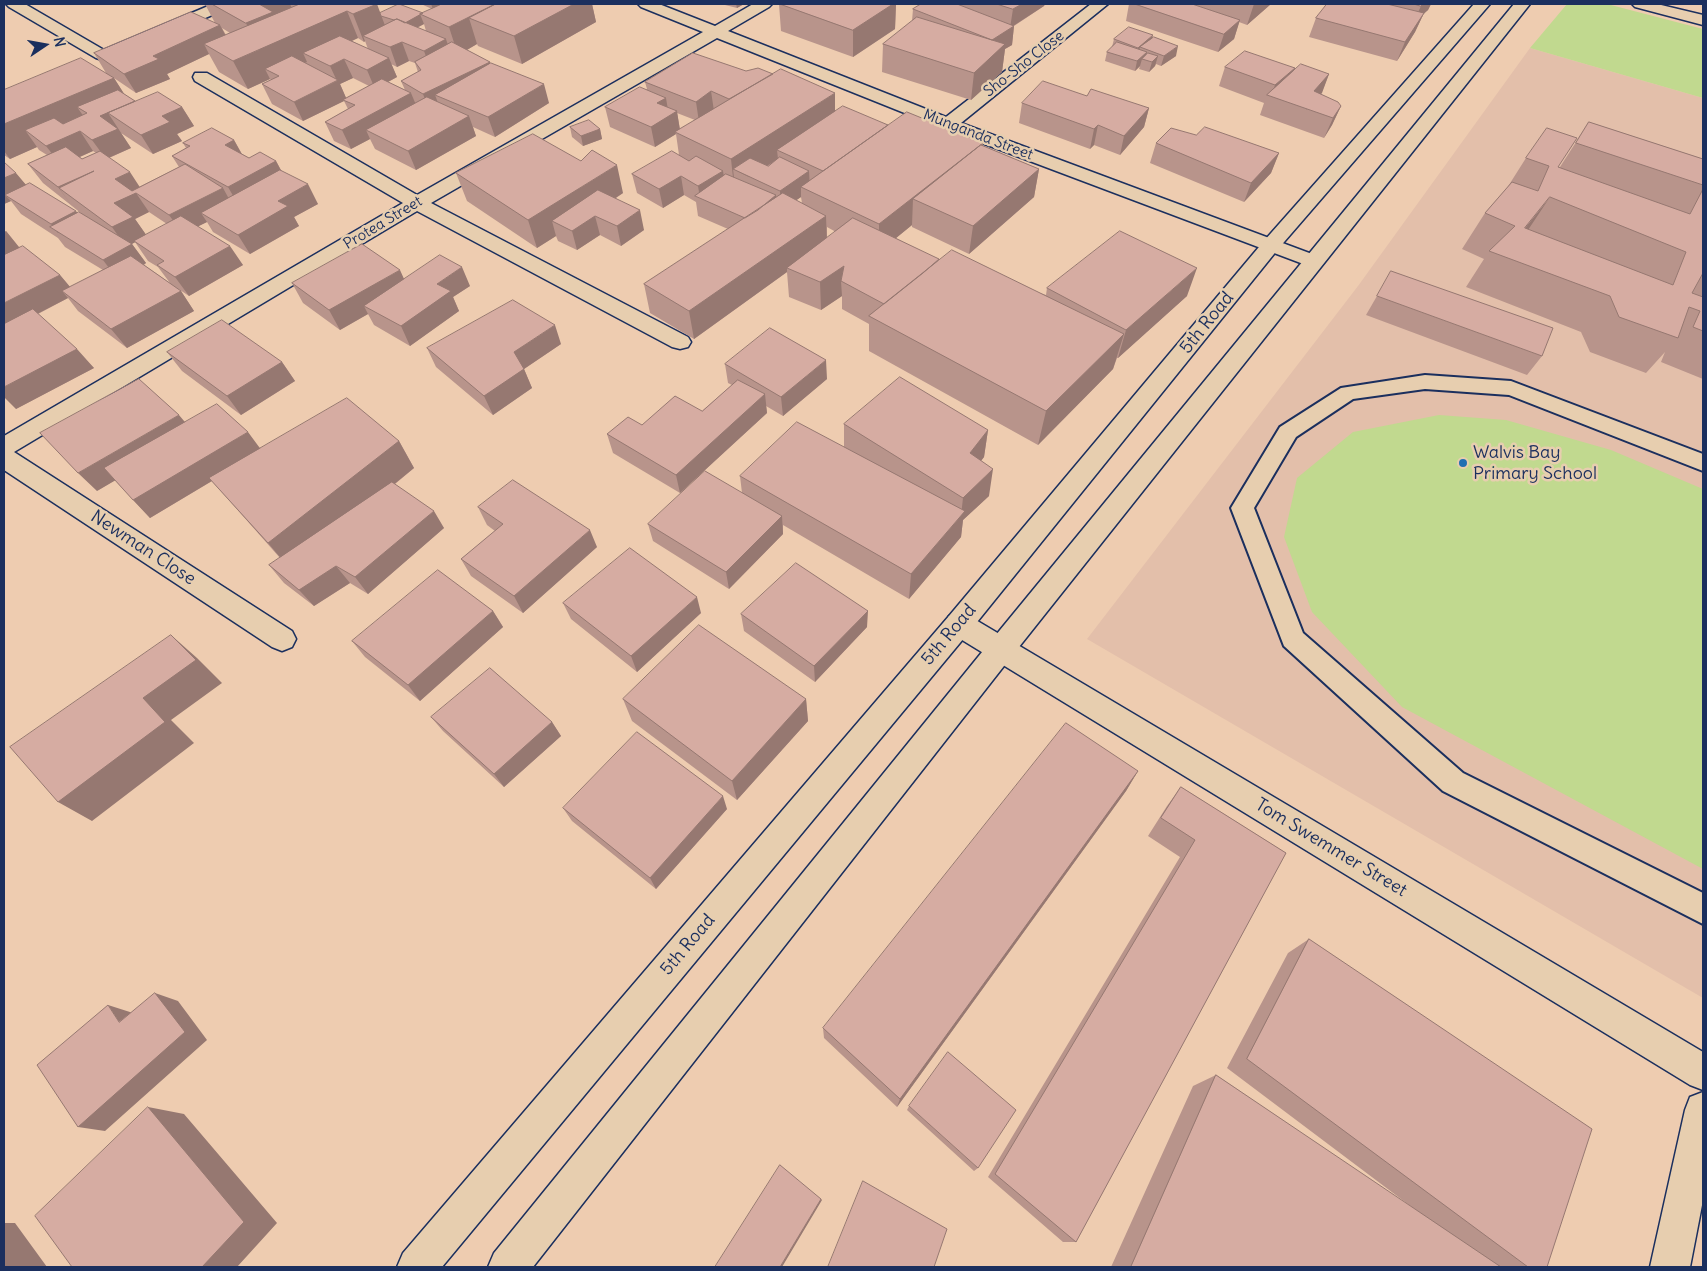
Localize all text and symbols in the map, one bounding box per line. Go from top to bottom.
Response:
north arrow [20,20,70,70]
street label: Sho-Sho Close [980,27,1068,101]
text: N [50,35,69,48]
street label: Munganda Street [921,106,1035,164]
street label: Protea Street [340,193,426,253]
street label: 5th Road [1176,288,1238,358]
place label: Walvis Bay Primary School [1473,442,1597,484]
marker: Walvis Bay Primary School [1457,457,1469,469]
street label: Newman Close [86,506,200,590]
street label: 5th Road [917,600,981,670]
street label: Tom Swemmer Street [1251,794,1411,902]
street label: 5th Road [656,910,720,980]

